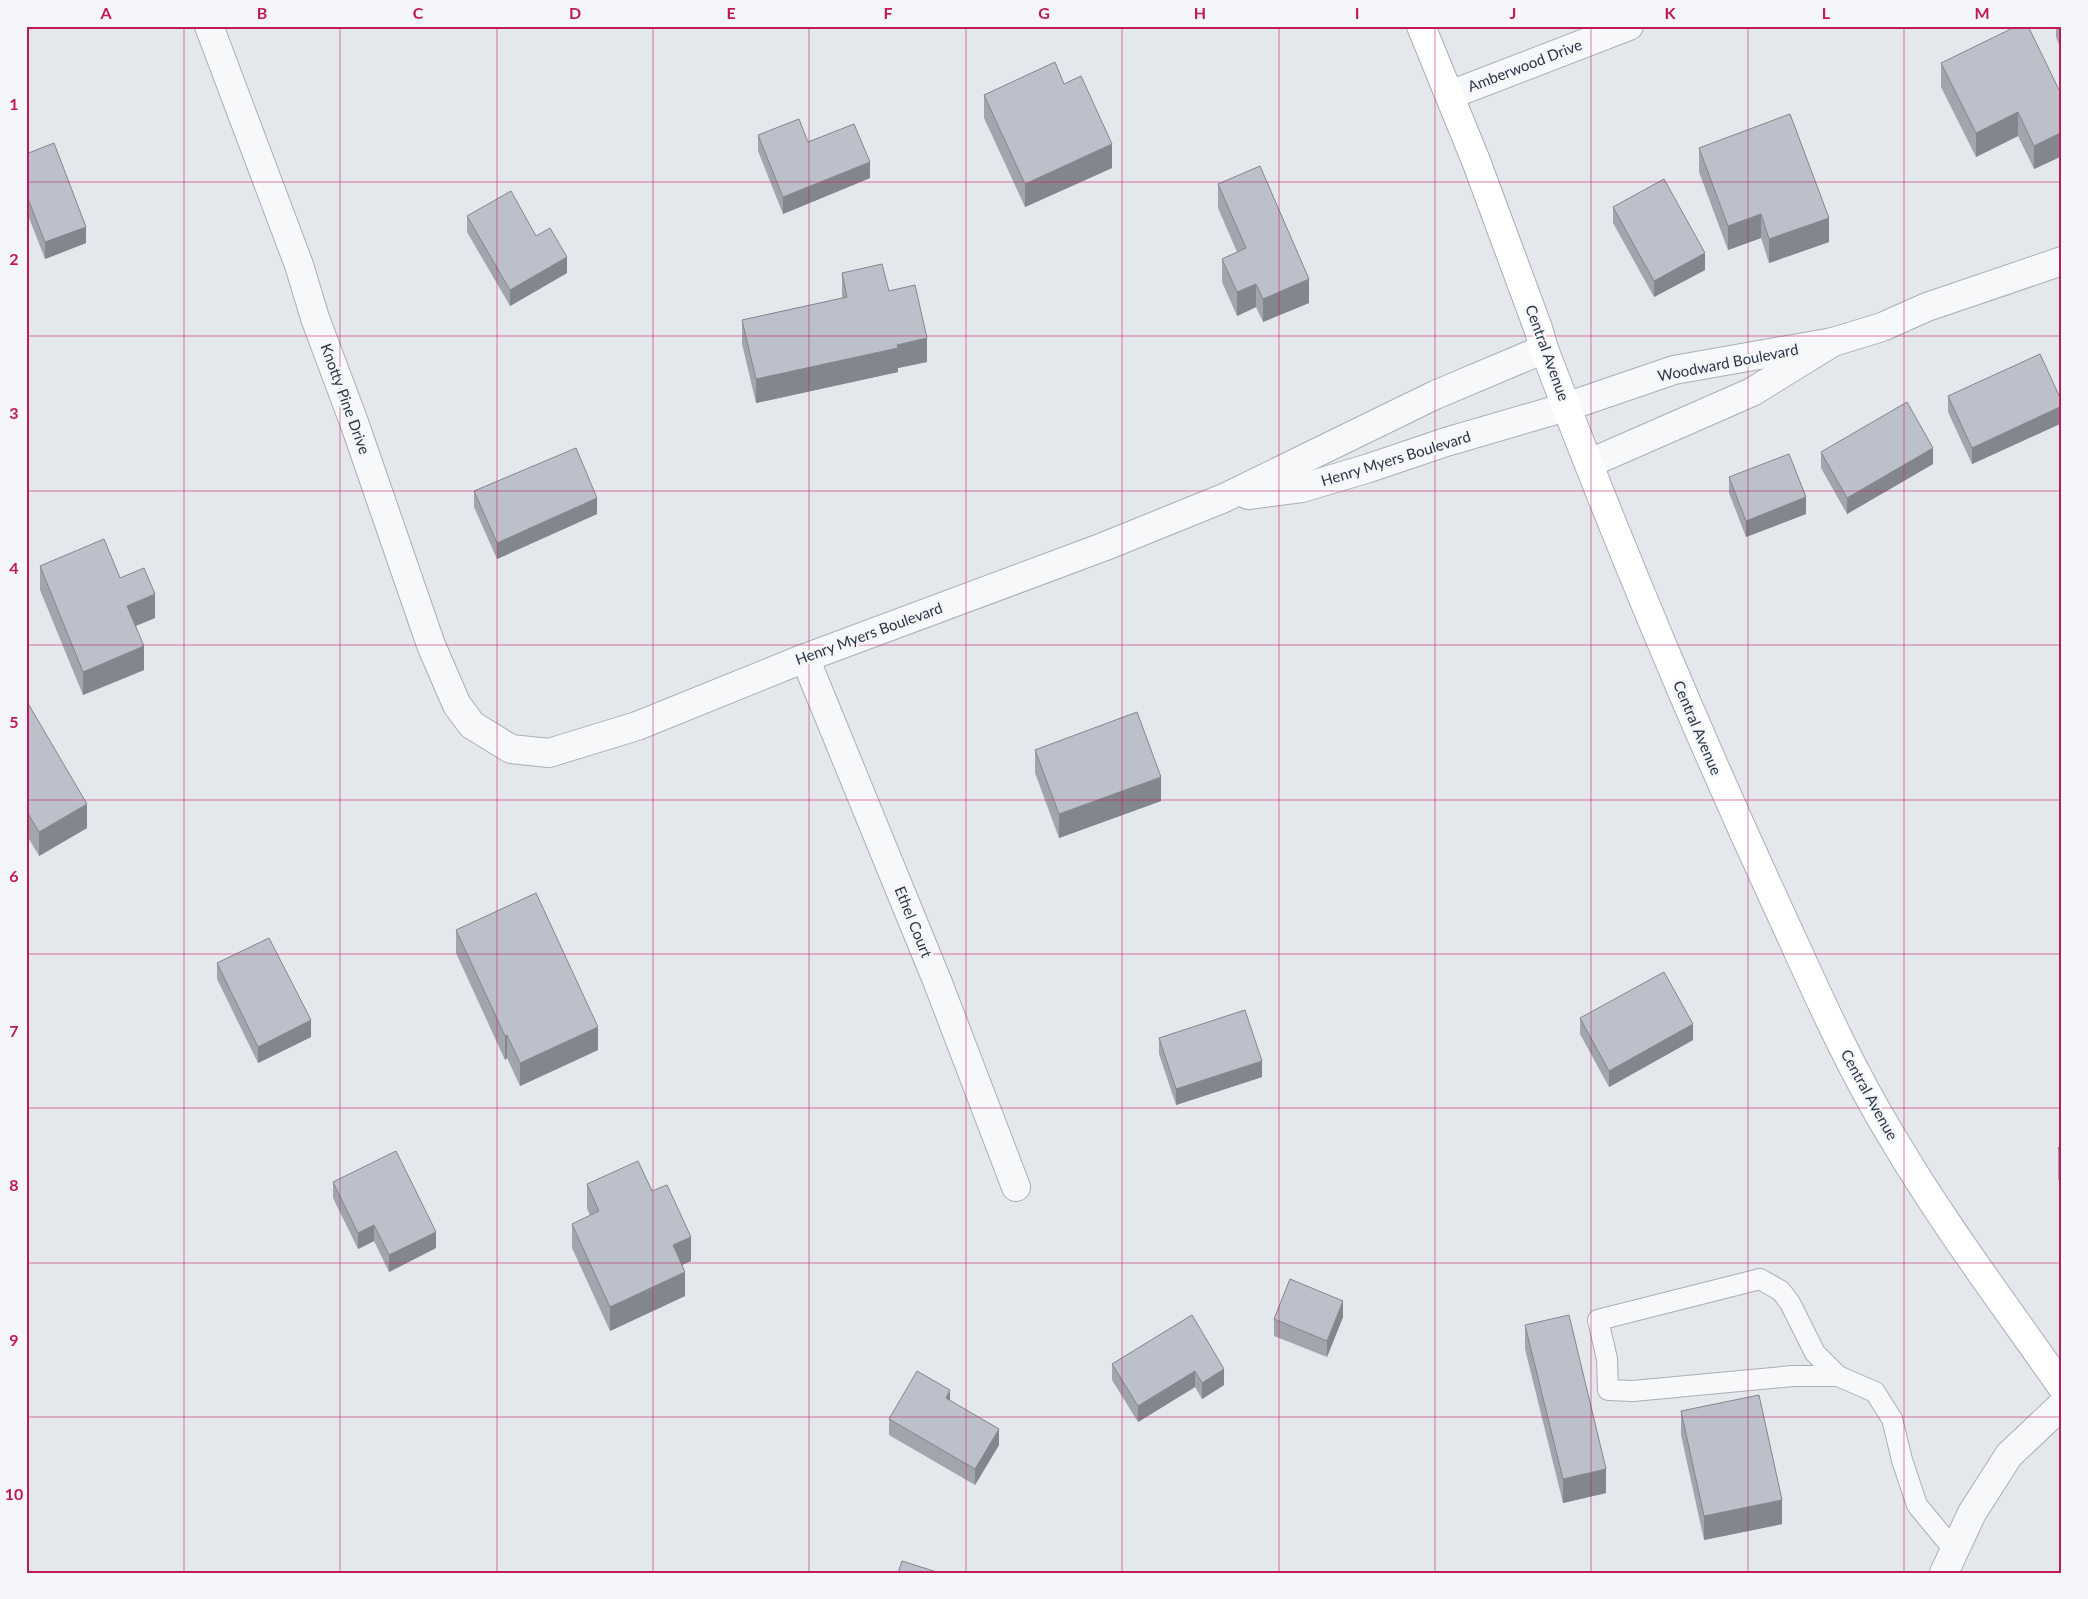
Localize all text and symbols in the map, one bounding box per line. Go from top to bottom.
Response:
text: A [99,3,112,22]
text: B [257,3,267,22]
text: C [413,3,424,22]
text: D [569,3,581,22]
text: E [726,3,736,22]
text: F [883,3,893,22]
text: G [1038,3,1050,22]
text: H [1194,3,1206,22]
text: I [1355,3,1359,22]
text: J [1510,3,1516,22]
text: K [1665,3,1677,22]
text: L [1822,3,1831,22]
text: M [1974,3,1990,22]
street label: Amberwood Drive [1465,35,1584,95]
text: 1 [9,94,19,113]
text: 2 [9,249,19,268]
street label: Central Avenue [1522,302,1574,403]
street label: Woodward Boulevard [1656,340,1800,384]
street label: Knotty Pine Drive [318,341,374,457]
text: 3 [9,403,19,422]
street label: Henry Myers Boulevard [1319,427,1473,489]
text: 4 [9,558,19,577]
street label: Henry Myers Boulevard [793,598,945,668]
street label: Central Avenue [1670,678,1726,778]
text: 5 [9,712,19,731]
text: 6 [9,866,19,885]
street label: Ethel Court [892,883,937,960]
text: 7 [9,1021,19,1040]
street label: Central Avenue [1838,1046,1902,1143]
text: 8 [9,1175,19,1194]
text: 9 [9,1330,19,1349]
text: 10 [5,1484,23,1503]

